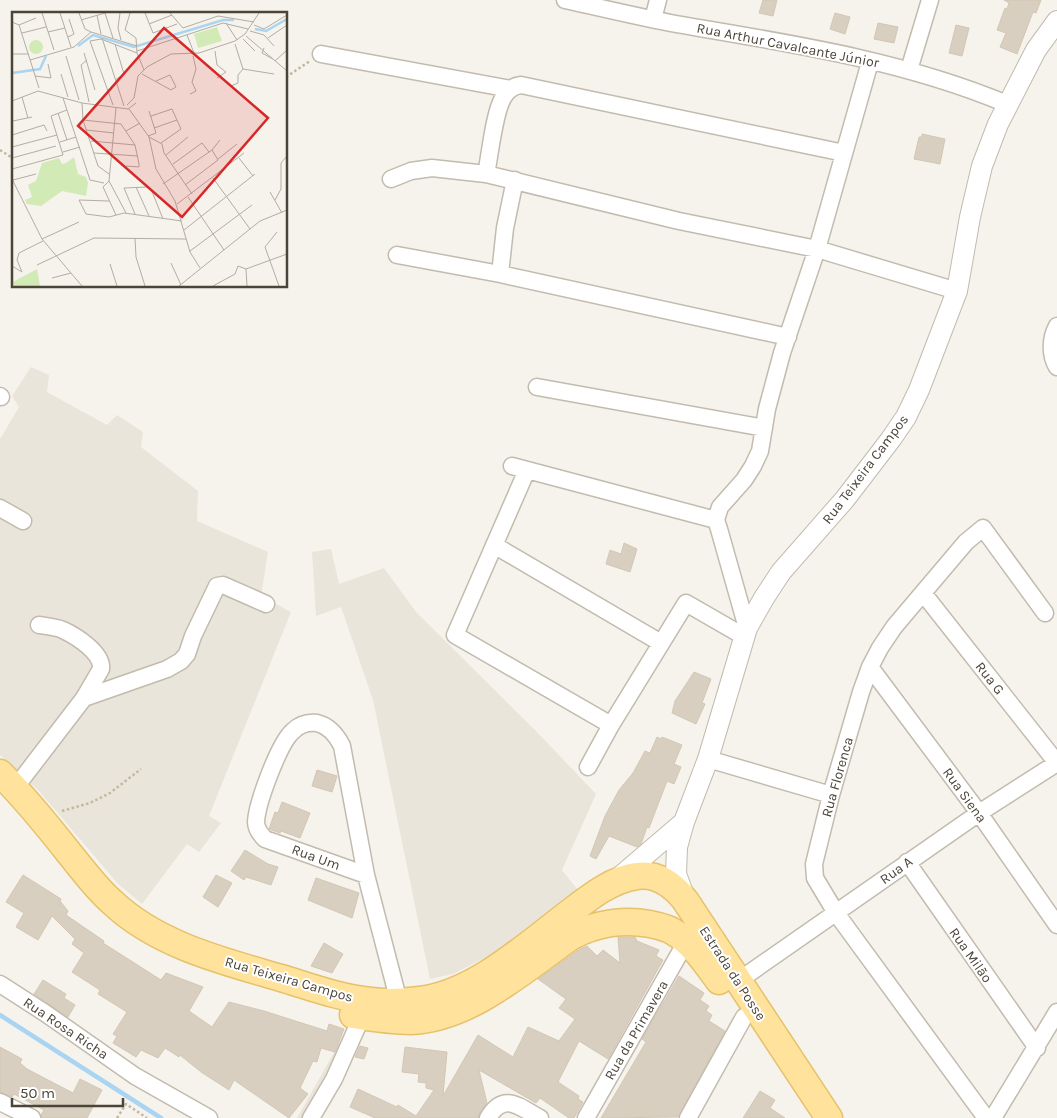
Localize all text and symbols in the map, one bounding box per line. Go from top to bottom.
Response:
inset map [12,12,288,288]
street label: Rua Arthur Cavalcante Júnior [695,19,881,72]
street label: Rua Teixeira Campos [819,411,912,527]
street label: Rua G [971,658,1008,698]
street label: Rua Florenca [818,735,857,819]
street label: Rua Siena [939,764,990,826]
street label: Rua Um [289,841,342,874]
street label: Rua A [877,853,916,888]
street label: Estrada da Posse [696,923,769,1024]
street label: Rua Milão [945,924,996,986]
street label: Rua Teixeira Campos [223,953,355,1006]
street label: Rua da Primavera [601,977,672,1083]
street label: Rua Rosa Richa [20,994,111,1063]
scale bar [12,1076,124,1108]
text: 50 m [20,1084,55,1102]

